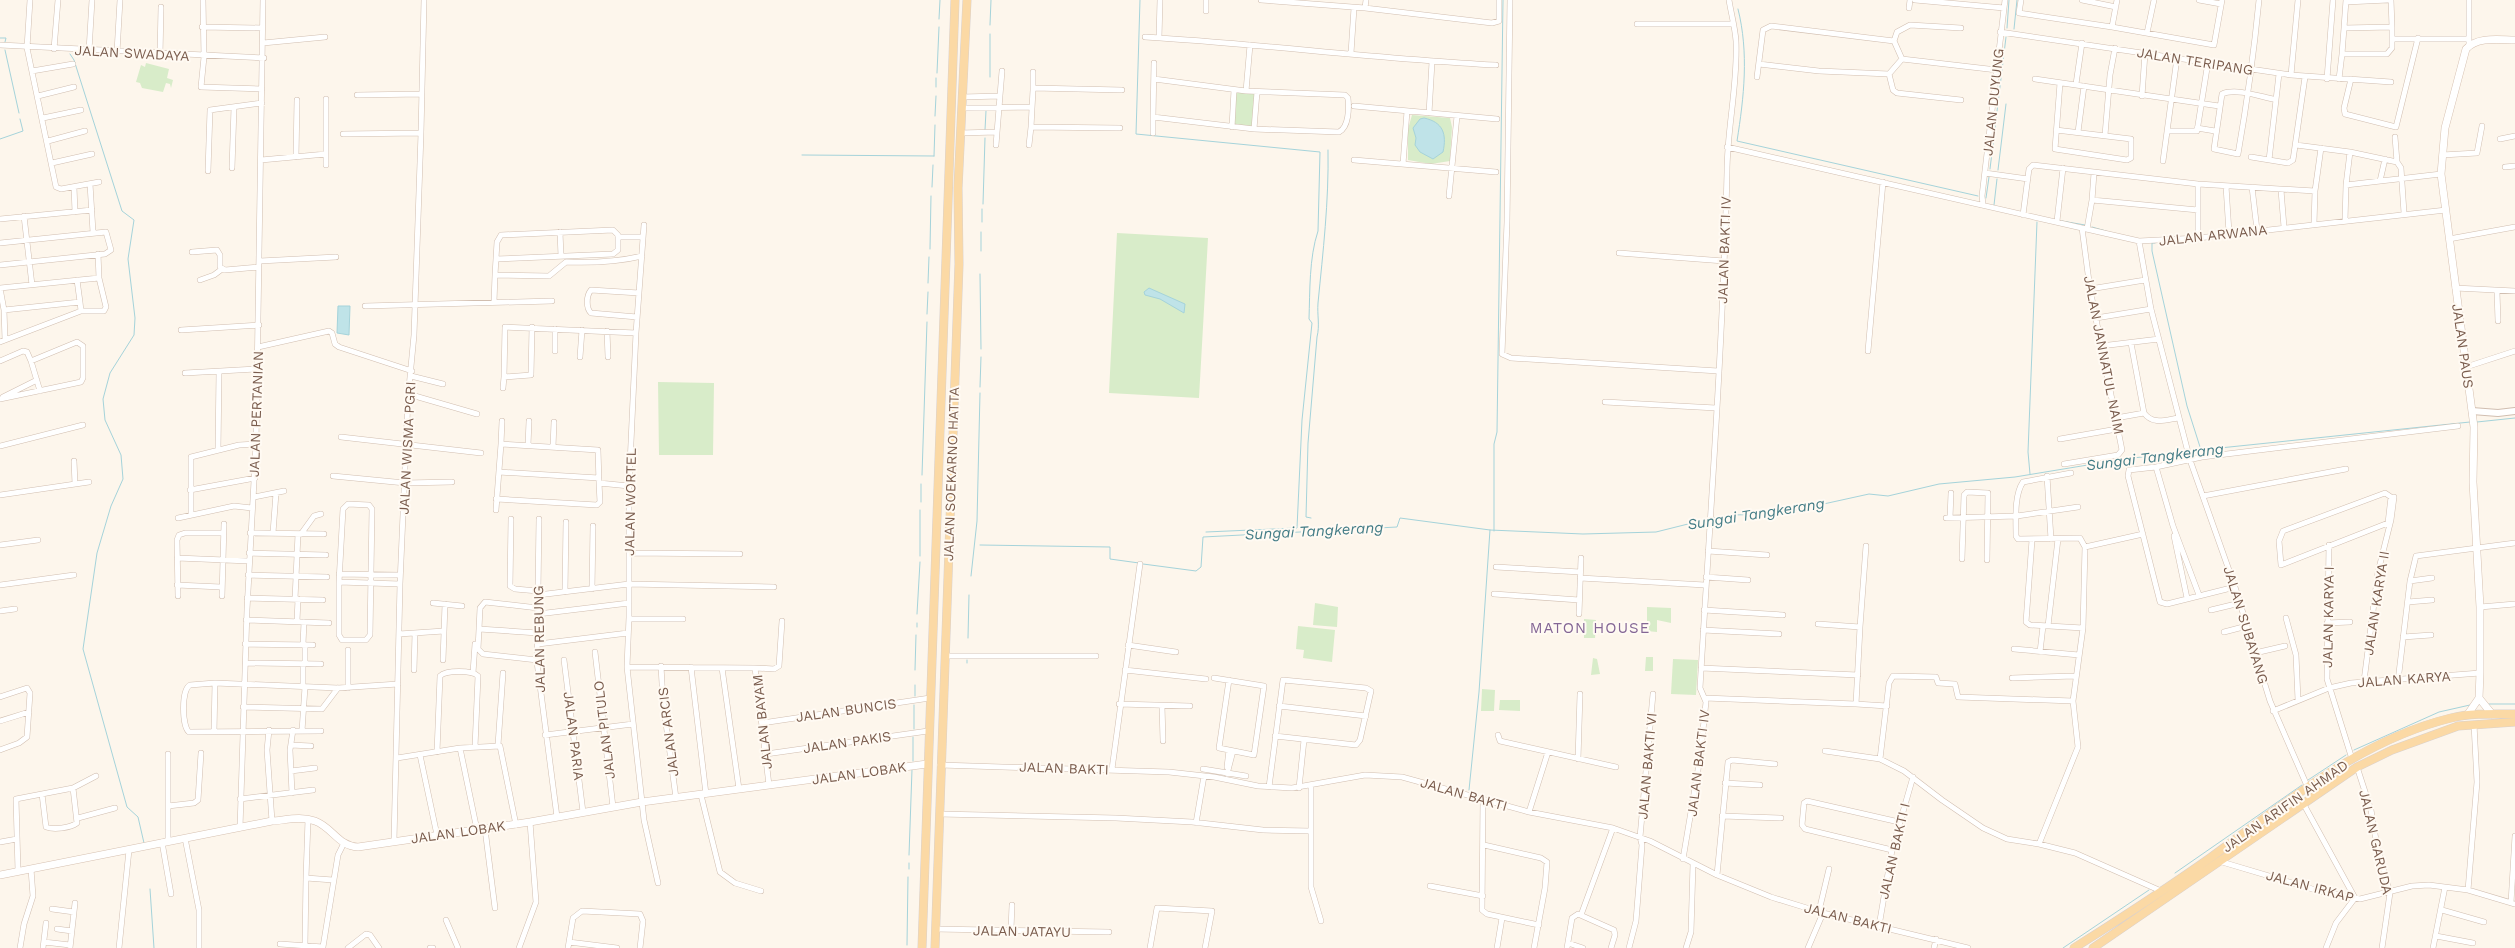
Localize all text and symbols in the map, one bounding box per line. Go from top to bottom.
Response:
street label: JALAN SWADAYA [74,42,190,64]
street label: JALAN TERIPANG [2136,44,2254,78]
street label: JALAN DUYUNG [1979,48,2007,156]
street label: JALAN BAKTI IV [1714,196,1734,304]
street label: JALAN ARWANA [2158,221,2268,249]
street label: JALAN JANNATUL NAIM [2081,274,2127,436]
street label: JALAN PAUS [2449,303,2477,389]
street label: JALAN PERTANIAN [246,351,266,477]
street label: JALAN WISMA PGRI [396,381,418,515]
street label: JALAN SOEKARNO HATTA [940,387,962,561]
water label: Sungai Tangkerang [2085,440,2225,474]
street label: JALAN WORTEL [621,448,639,556]
water label: Sungai Tangkerang [1686,494,1826,534]
water label: Sungai Tangkerang [1244,518,1384,544]
street label: JALAN KARYA II [2360,550,2392,656]
street label: JALAN SUBAYANG [2220,564,2272,686]
street label: JALAN KARYA I [2319,566,2337,668]
street label: JALAN REBUNG [530,585,548,693]
district label: MATON HOUSE [1530,619,1650,637]
street label: JALAN KARYA [2357,668,2451,690]
street label: JALAN BAYAM [749,674,775,770]
street label: JALAN PITULO [590,680,618,780]
street label: JALAN ARCIS [655,686,681,778]
street label: JALAN PARIA [561,691,587,781]
street label: JALAN BUNCIS [795,695,897,725]
street label: JALAN BAKTI IV [1684,709,1712,817]
street label: JALAN BAKTI VI [1634,712,1660,820]
street label: JALAN PAKIS [802,728,892,756]
street label: JALAN ARIFIN AHMAD [2219,757,2351,855]
street label: JALAN LOBAK [811,758,907,788]
street label: JALAN BAKTI [1019,758,1109,778]
street label: JALAN BAKTI [1419,774,1509,814]
street label: JALAN GARUDA [2356,788,2396,896]
street label: JALAN BAKTI I [1875,801,1913,901]
street label: JALAN LOBAK [410,817,506,847]
street label: JALAN IRKAP [2265,867,2355,905]
street label: JALAN BAKTI [1803,899,1893,937]
street label: JALAN JATAYU [973,922,1071,940]

